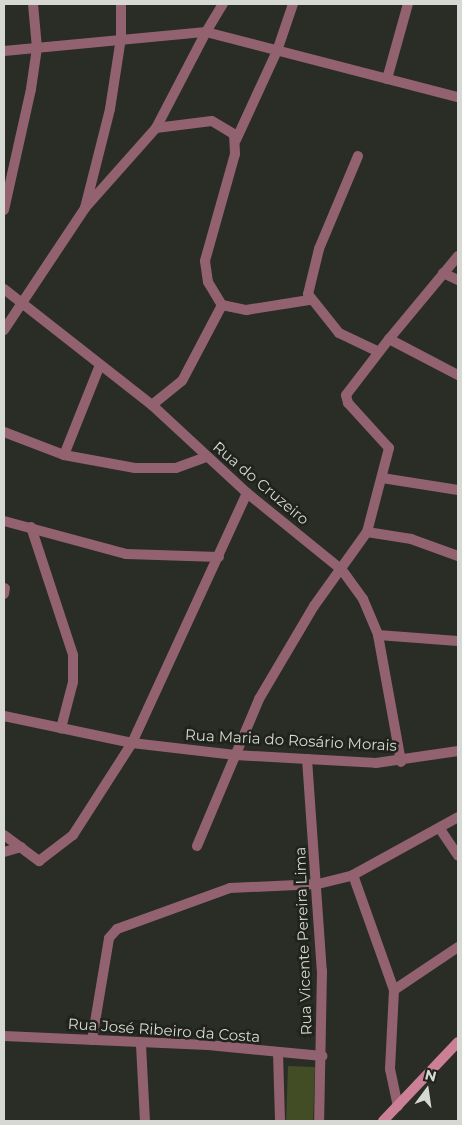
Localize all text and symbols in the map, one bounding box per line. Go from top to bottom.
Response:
street label: Rua do Cruzeiro [209,438,313,528]
street label: Rua Maria do Rosário Morais [185,725,397,755]
street label: Rua Vicente Pereira Lima [291,846,315,1036]
street label: Rua José Ribeiro da Costa [67,1014,261,1046]
north arrow [402,1065,452,1115]
text: N [423,1065,438,1086]

